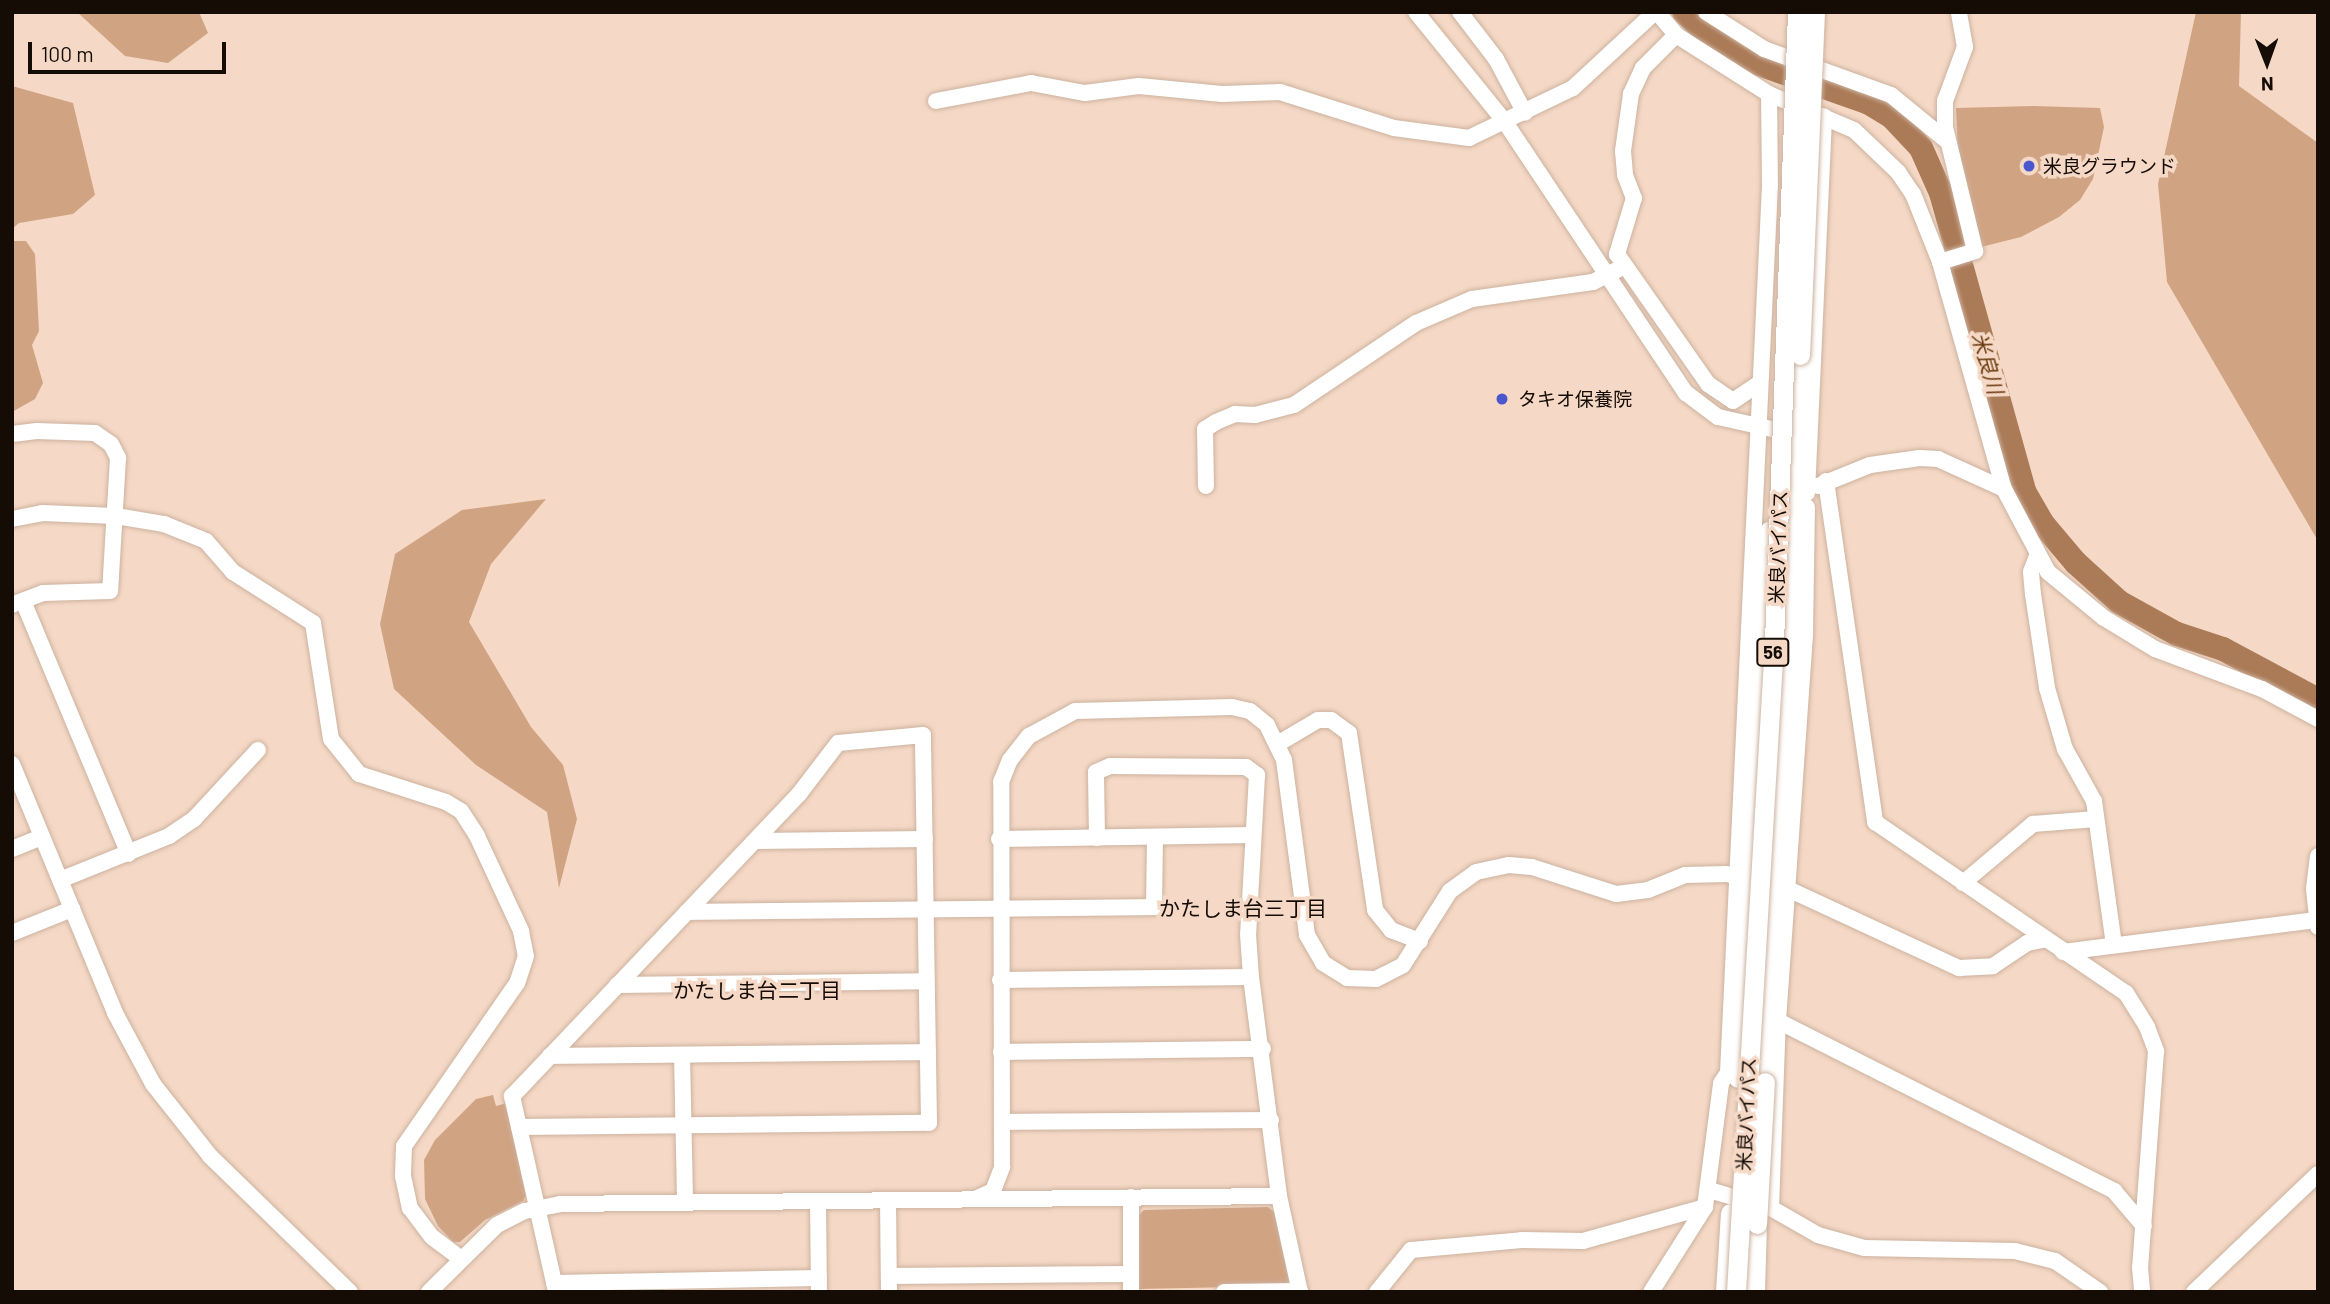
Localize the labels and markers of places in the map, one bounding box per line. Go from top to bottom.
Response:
place label: 米良グラウンド [2043,155,2176,177]
marker: 米良グラウンド [2021,158,2037,174]
place label: タキオ保養院 [1518,388,1632,410]
marker: タキオ保養院 [1492,389,1512,409]

